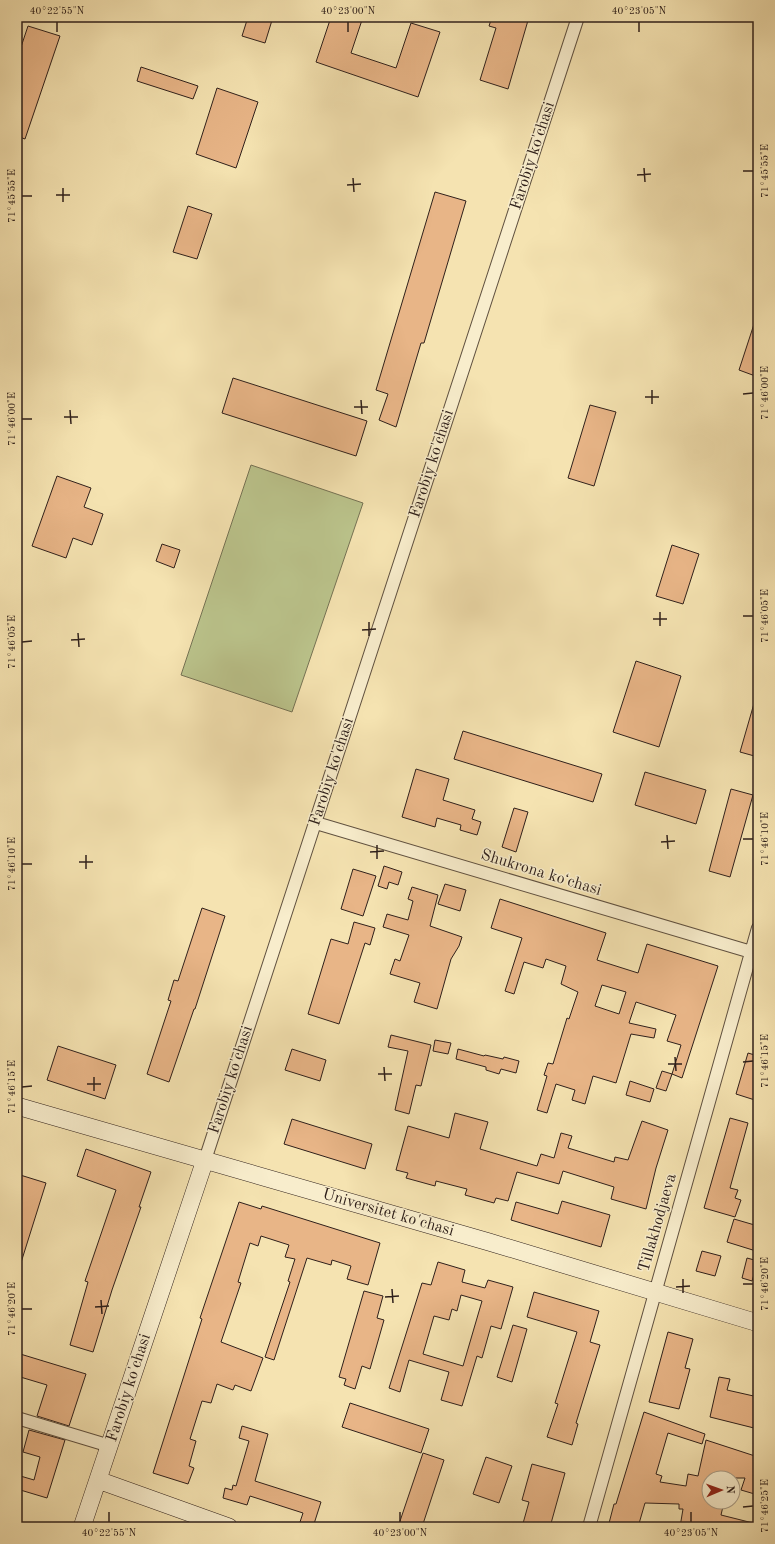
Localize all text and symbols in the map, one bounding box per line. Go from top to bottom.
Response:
text: 40°22'55"N [30,6,85,16]
text: 40°23'00"N [321,6,376,16]
text: 40°23'05"N [612,6,667,16]
street label: Farobiy ko'chasi [508,100,558,212]
text: 71°45'55"E [760,144,770,198]
text: 71°45'55"E [7,169,17,223]
text: 71°46'00"E [760,366,770,420]
text: 71°46'00"E [7,392,17,446]
street label: Farobiy ko'chasi [407,408,457,520]
text: 71°46'05"E [760,589,770,643]
text: 71°46'05"E [7,615,17,669]
street label: Farobiy ko'chasi [307,716,357,828]
text: 71°46'10"E [760,812,770,866]
text: 71°46'10"E [7,837,17,891]
street label: Shukrona koʻchasi [479,847,603,899]
street label: Farobiy ko'chasi [206,1024,256,1136]
text: 71°46'15"E [760,1034,770,1088]
text: 71°46'15"E [7,1060,17,1114]
street label: Tillakhodjaeva [636,1172,680,1274]
street label: Universitet ko'chasi [320,1187,456,1239]
text: 71°46'20"E [760,1257,770,1311]
text: 71°46'20"E [7,1282,17,1336]
street label: Farobiy ko'chasi [104,1332,154,1444]
north arrow [701,1470,741,1510]
text: 71°46'25"E [760,1479,770,1533]
text: N [724,1485,735,1495]
text: 40°22'55"N [82,1528,137,1538]
text: 40°23'00"N [373,1528,428,1538]
text: 40°23'05"N [664,1528,719,1538]

